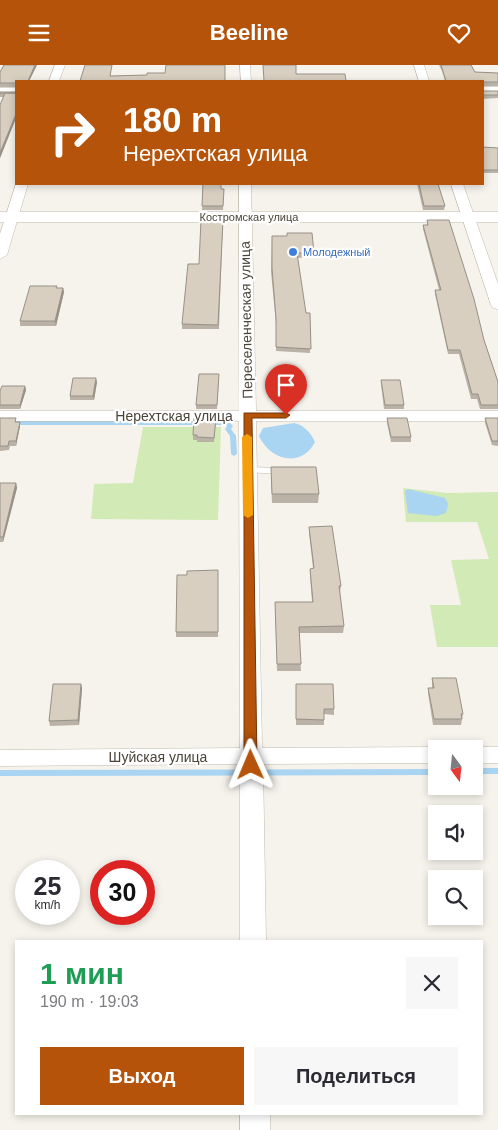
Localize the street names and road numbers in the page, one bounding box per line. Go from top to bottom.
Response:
street label: Костромская улица [200,211,299,223]
street label: Переселенческая улица [237,241,255,399]
street label: Нерехтская улица [115,408,233,424]
street label: Шуйская улица [109,749,208,765]

